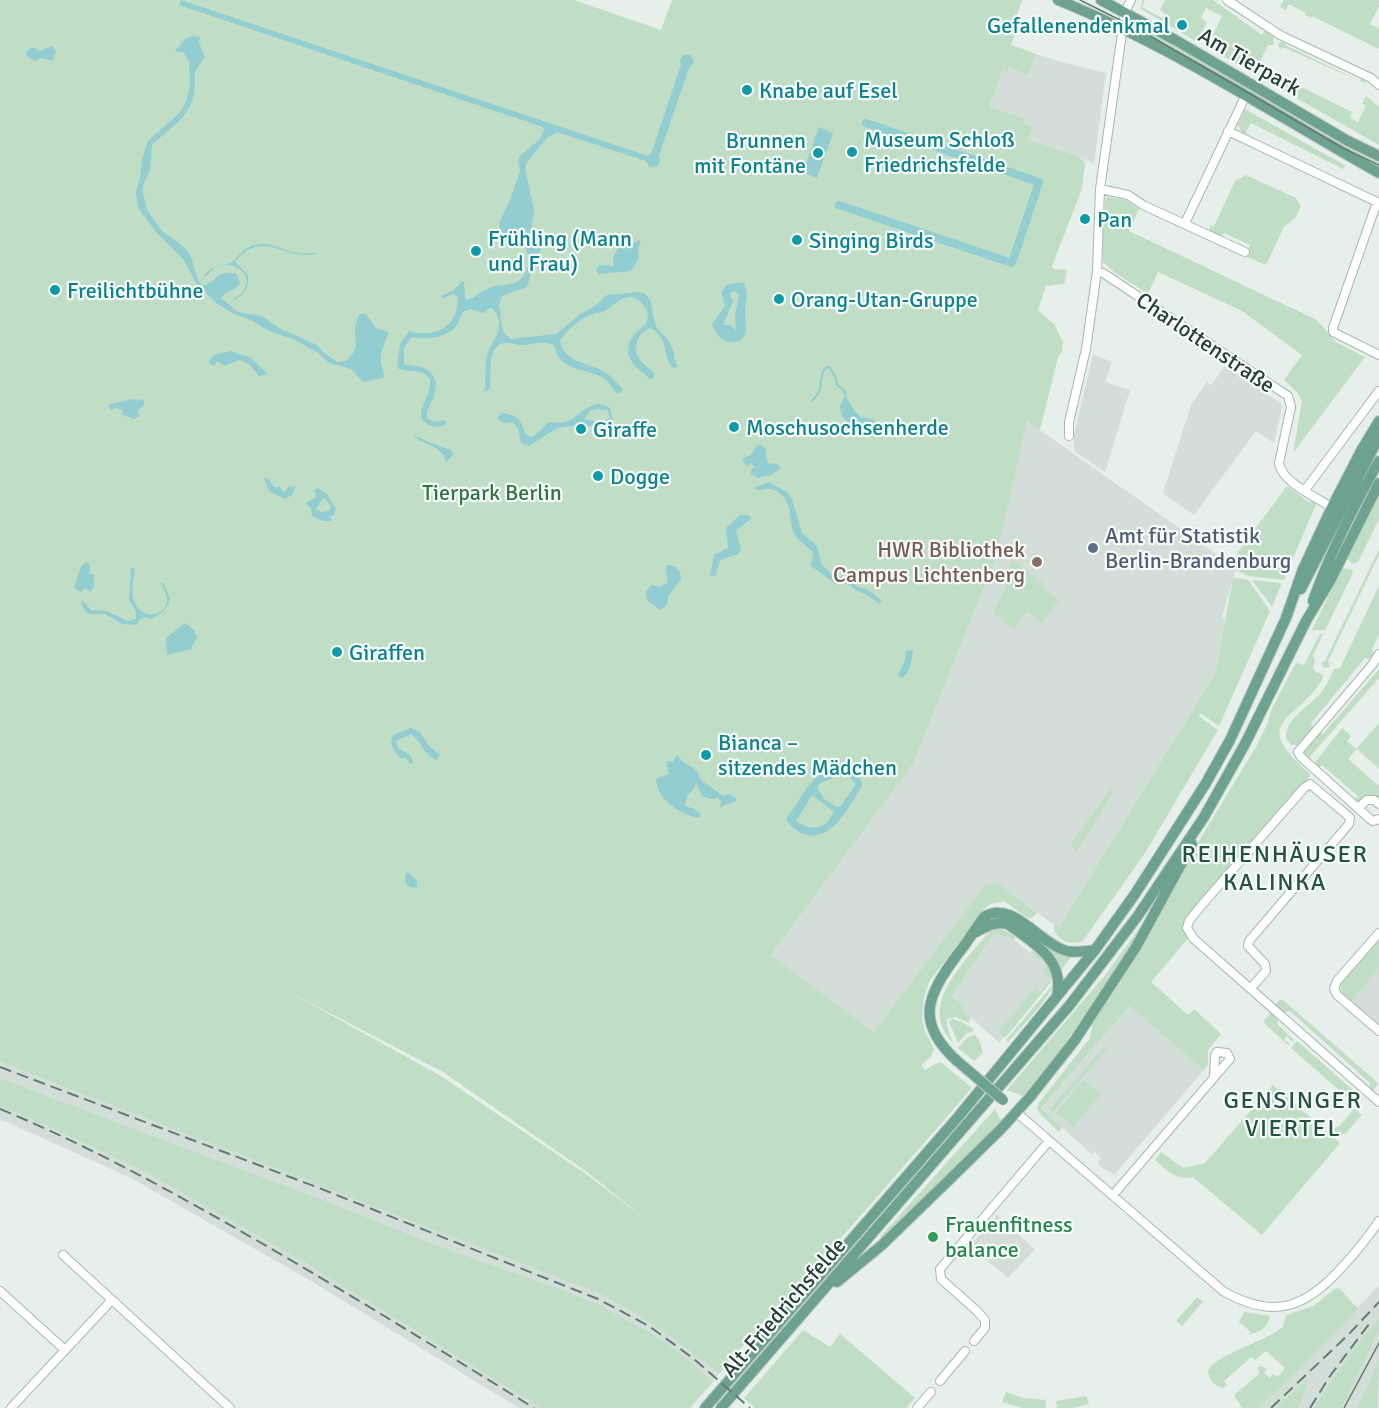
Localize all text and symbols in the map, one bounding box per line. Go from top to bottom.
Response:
place label: Gefallenendenkmal [987,12,1170,39]
marker: Gefallenendenkmal [1175,18,1189,32]
street label: Am Tierpark [1194,21,1306,102]
place label: Knabe auf Esel [759,77,898,104]
marker: Knabe auf Esel [740,83,754,97]
place label: Museum Schloß Friedrichsfelde [864,126,1015,178]
place label: Brunnen mit Fontäne [694,127,806,179]
marker: Museum Schloß Friedrichsfelde [845,145,859,159]
marker: Brunnen mit Fontäne [811,146,825,160]
place label: Pan [1097,206,1132,233]
marker: Pan [1078,212,1092,226]
place label: Frühling (Mann und Frau) [488,225,632,277]
place label: Singing Birds [809,227,934,254]
marker: Singing Birds [790,233,804,247]
marker: Frühling (Mann und Frau) [469,244,483,258]
place label: Freilichtbühne [67,277,204,304]
marker: Freilichtbühne [48,283,62,297]
place label: Orang-Utan-Gruppe [791,286,978,313]
street label: Charlottenstraße [1131,286,1280,399]
marker: Orang-Utan-Gruppe [772,292,786,306]
place label: Moschusochsenherde [746,414,949,441]
place label: Giraffe [593,416,657,443]
marker: Moschusochsenherde [727,420,741,434]
marker: Giraffe [574,422,588,436]
place label: Dogge [610,463,670,490]
marker: Dogge [591,469,605,483]
park label: Tierpark Berlin [422,479,562,506]
place label: Amt für Statistik Berlin-Brandenburg [1105,522,1291,574]
place label: HWR Bibliothek Campus Lichtenberg [833,536,1025,588]
marker: Amt für Statistik Berlin-Brandenburg [1086,541,1100,555]
marker: HWR Bibliothek Campus Lichtenberg [1030,555,1044,569]
place label: Giraffen [349,639,425,666]
marker: Giraffen [330,645,344,659]
place label: Bianca – sitzendes Mädchen [718,729,897,781]
marker: Bianca – sitzendes Mädchen [699,748,713,762]
district label: REIHENHÄUSER KALINKA [1182,839,1368,897]
district label: GENSINGER VIERTEL [1224,1085,1362,1143]
place label: Frauenfitness balance [945,1211,1073,1263]
marker: Frauenfitness balance [926,1230,940,1244]
street label: Alt-Friedrichsfelde [715,1232,851,1383]

